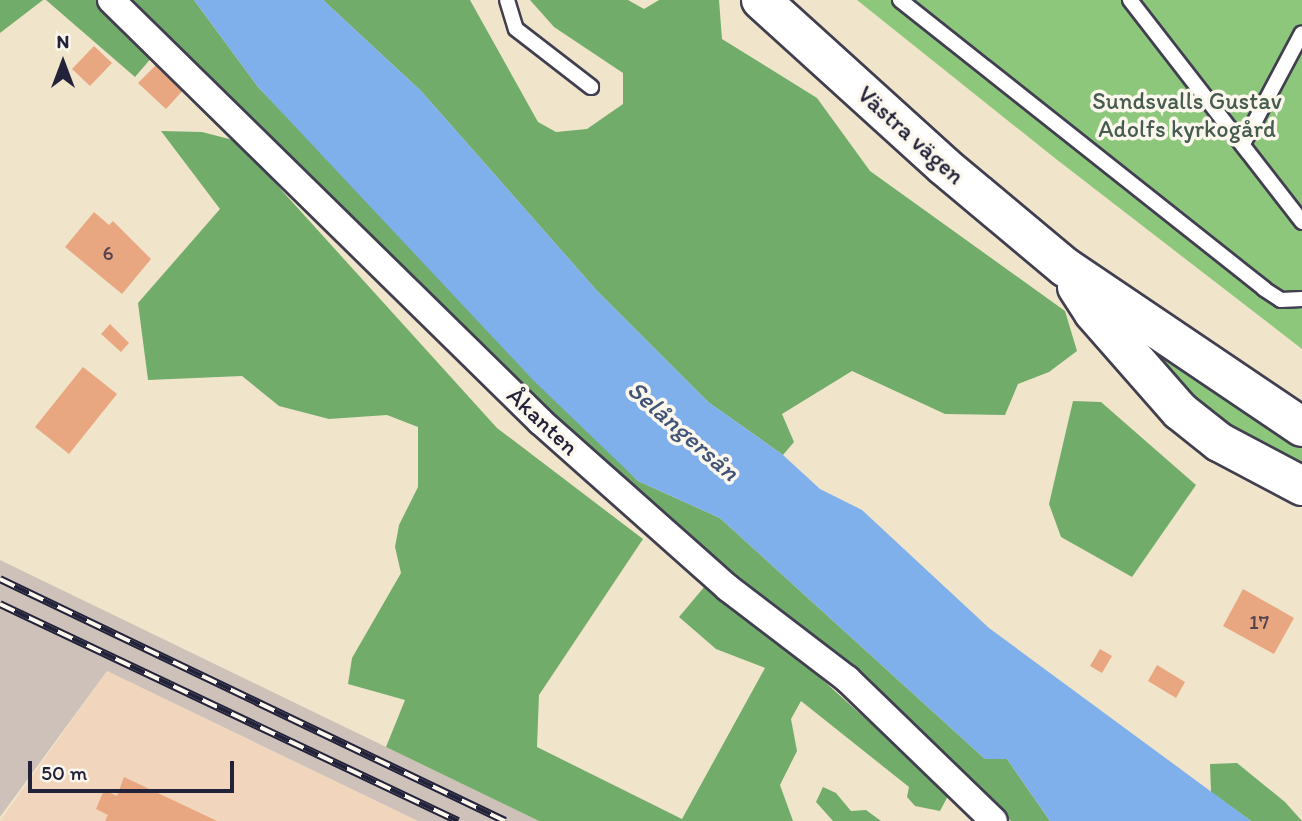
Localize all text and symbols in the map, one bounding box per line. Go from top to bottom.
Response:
north arrow [28,28,98,98]
text: N [57,30,69,53]
street label: Västra vägen [852,80,970,190]
park label: Sundsvalls Gustav Adolfs kyrkogård [1093,87,1281,143]
house number: 6 [102,240,114,266]
water label: Selångersån [621,374,745,488]
street label: Åkanten [501,381,585,461]
house number: 17 [1249,609,1269,635]
scale bar [32,748,238,792]
text: 50 m [41,760,87,785]

